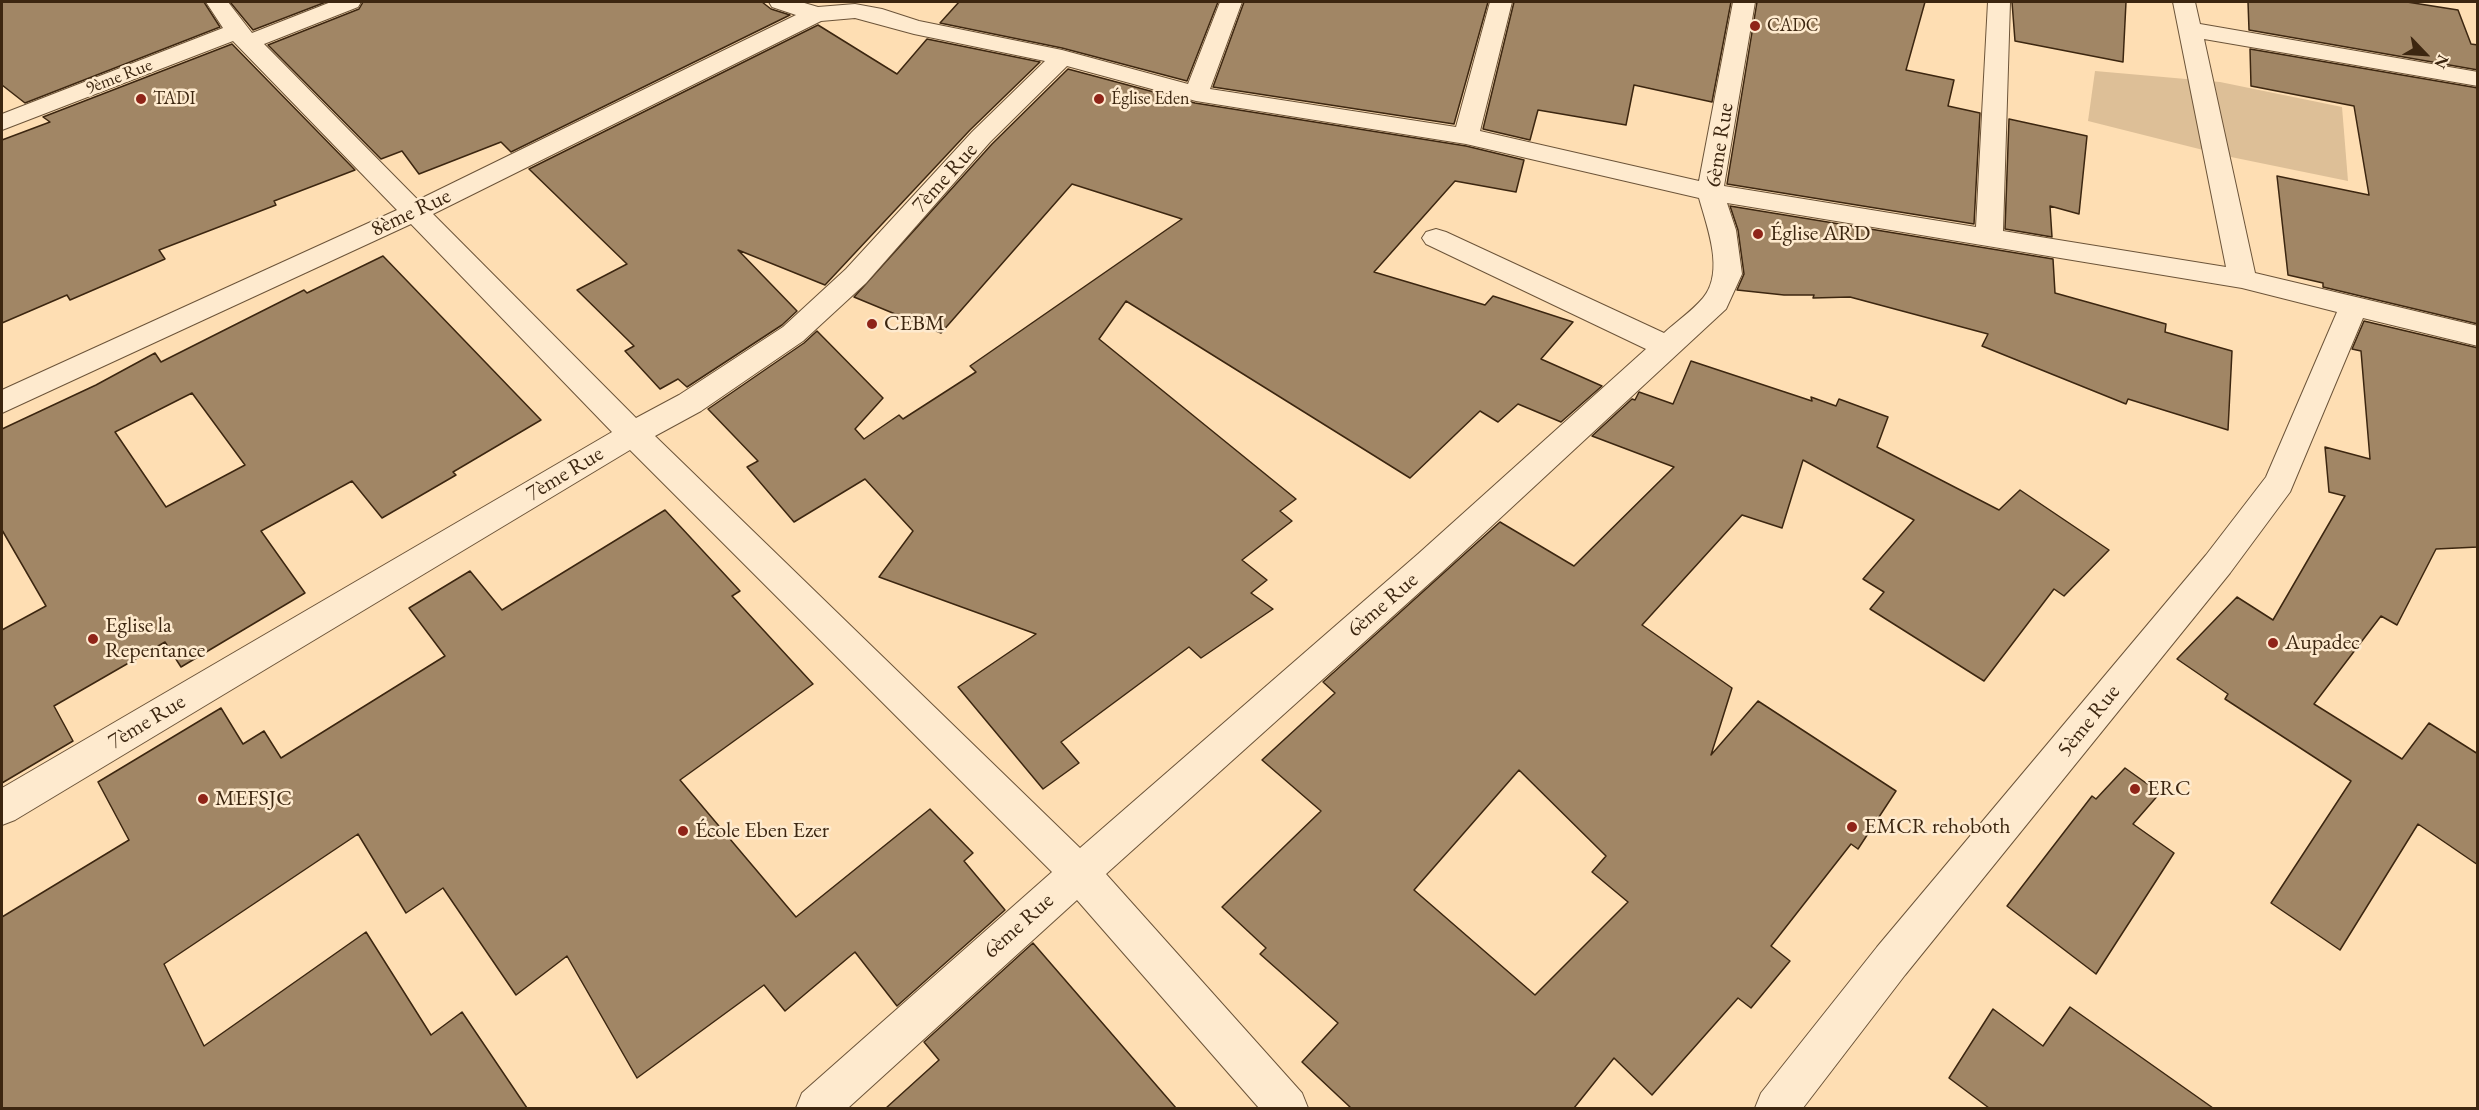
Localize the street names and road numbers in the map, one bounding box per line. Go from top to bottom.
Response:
street label: 9ème Rue [83,54,155,100]
street label: 6ème Rue [1700,101,1740,189]
street label: 7ème Rue [907,138,983,218]
street label: 8ème Rue [367,183,455,243]
street label: 7ème Rue [522,441,608,507]
street label: 6ème Rue [1342,567,1424,643]
street label: 5ème Rue [2052,680,2126,762]
street label: 7ème Rue [104,689,190,755]
street label: 6ème Rue [979,888,1059,964]

